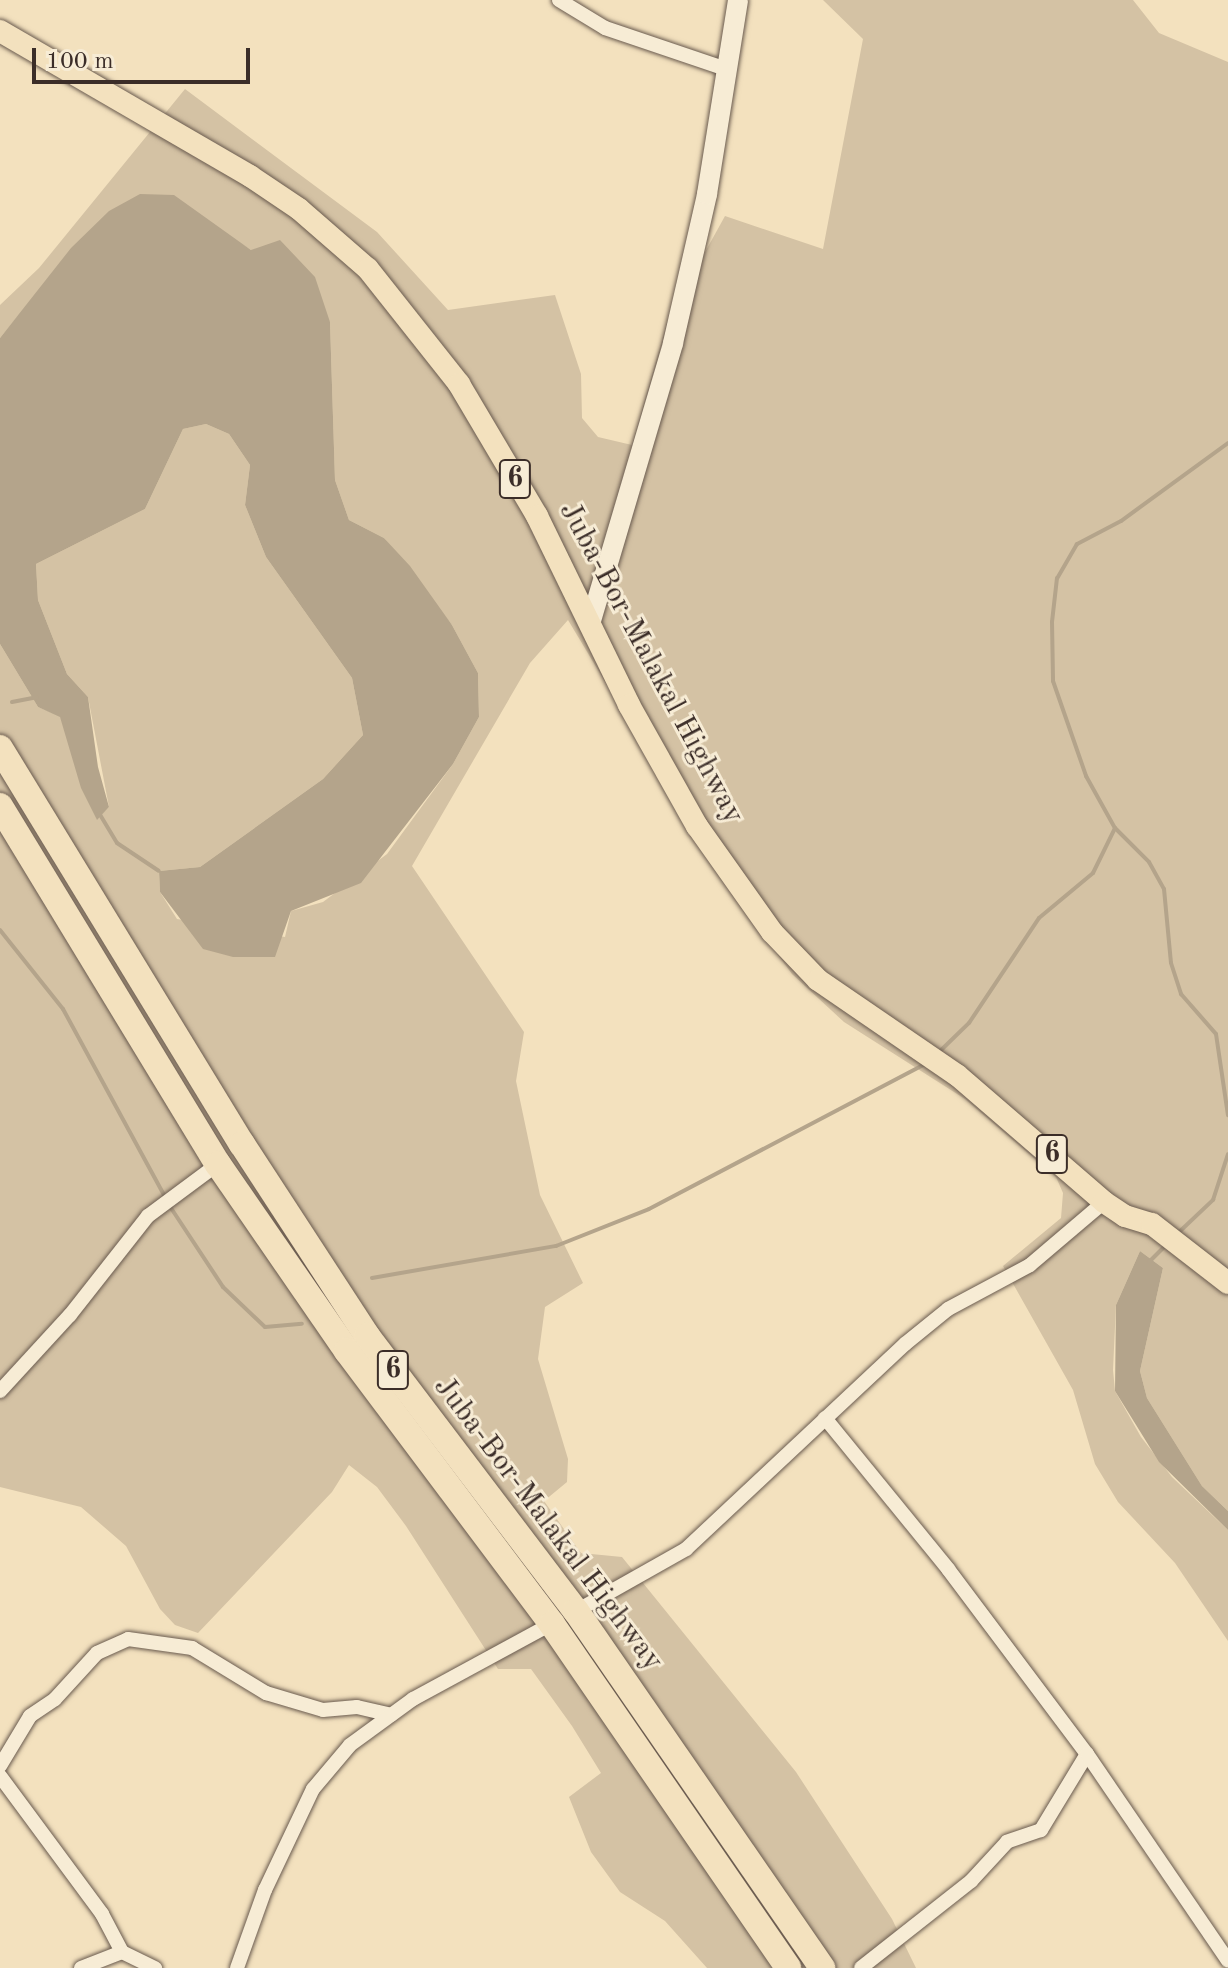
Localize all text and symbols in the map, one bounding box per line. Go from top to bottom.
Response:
scale bar [36,32,254,82]
text: 100 m [46,50,114,74]
road number: 6 [497,455,533,503]
street label: Juba-Bor-Malakal Highway [551,496,751,830]
road number: 6 [1034,1130,1070,1178]
road number: 6 [375,1346,411,1394]
street label: Juba-Bor-Malakal Highway [426,1370,670,1678]

